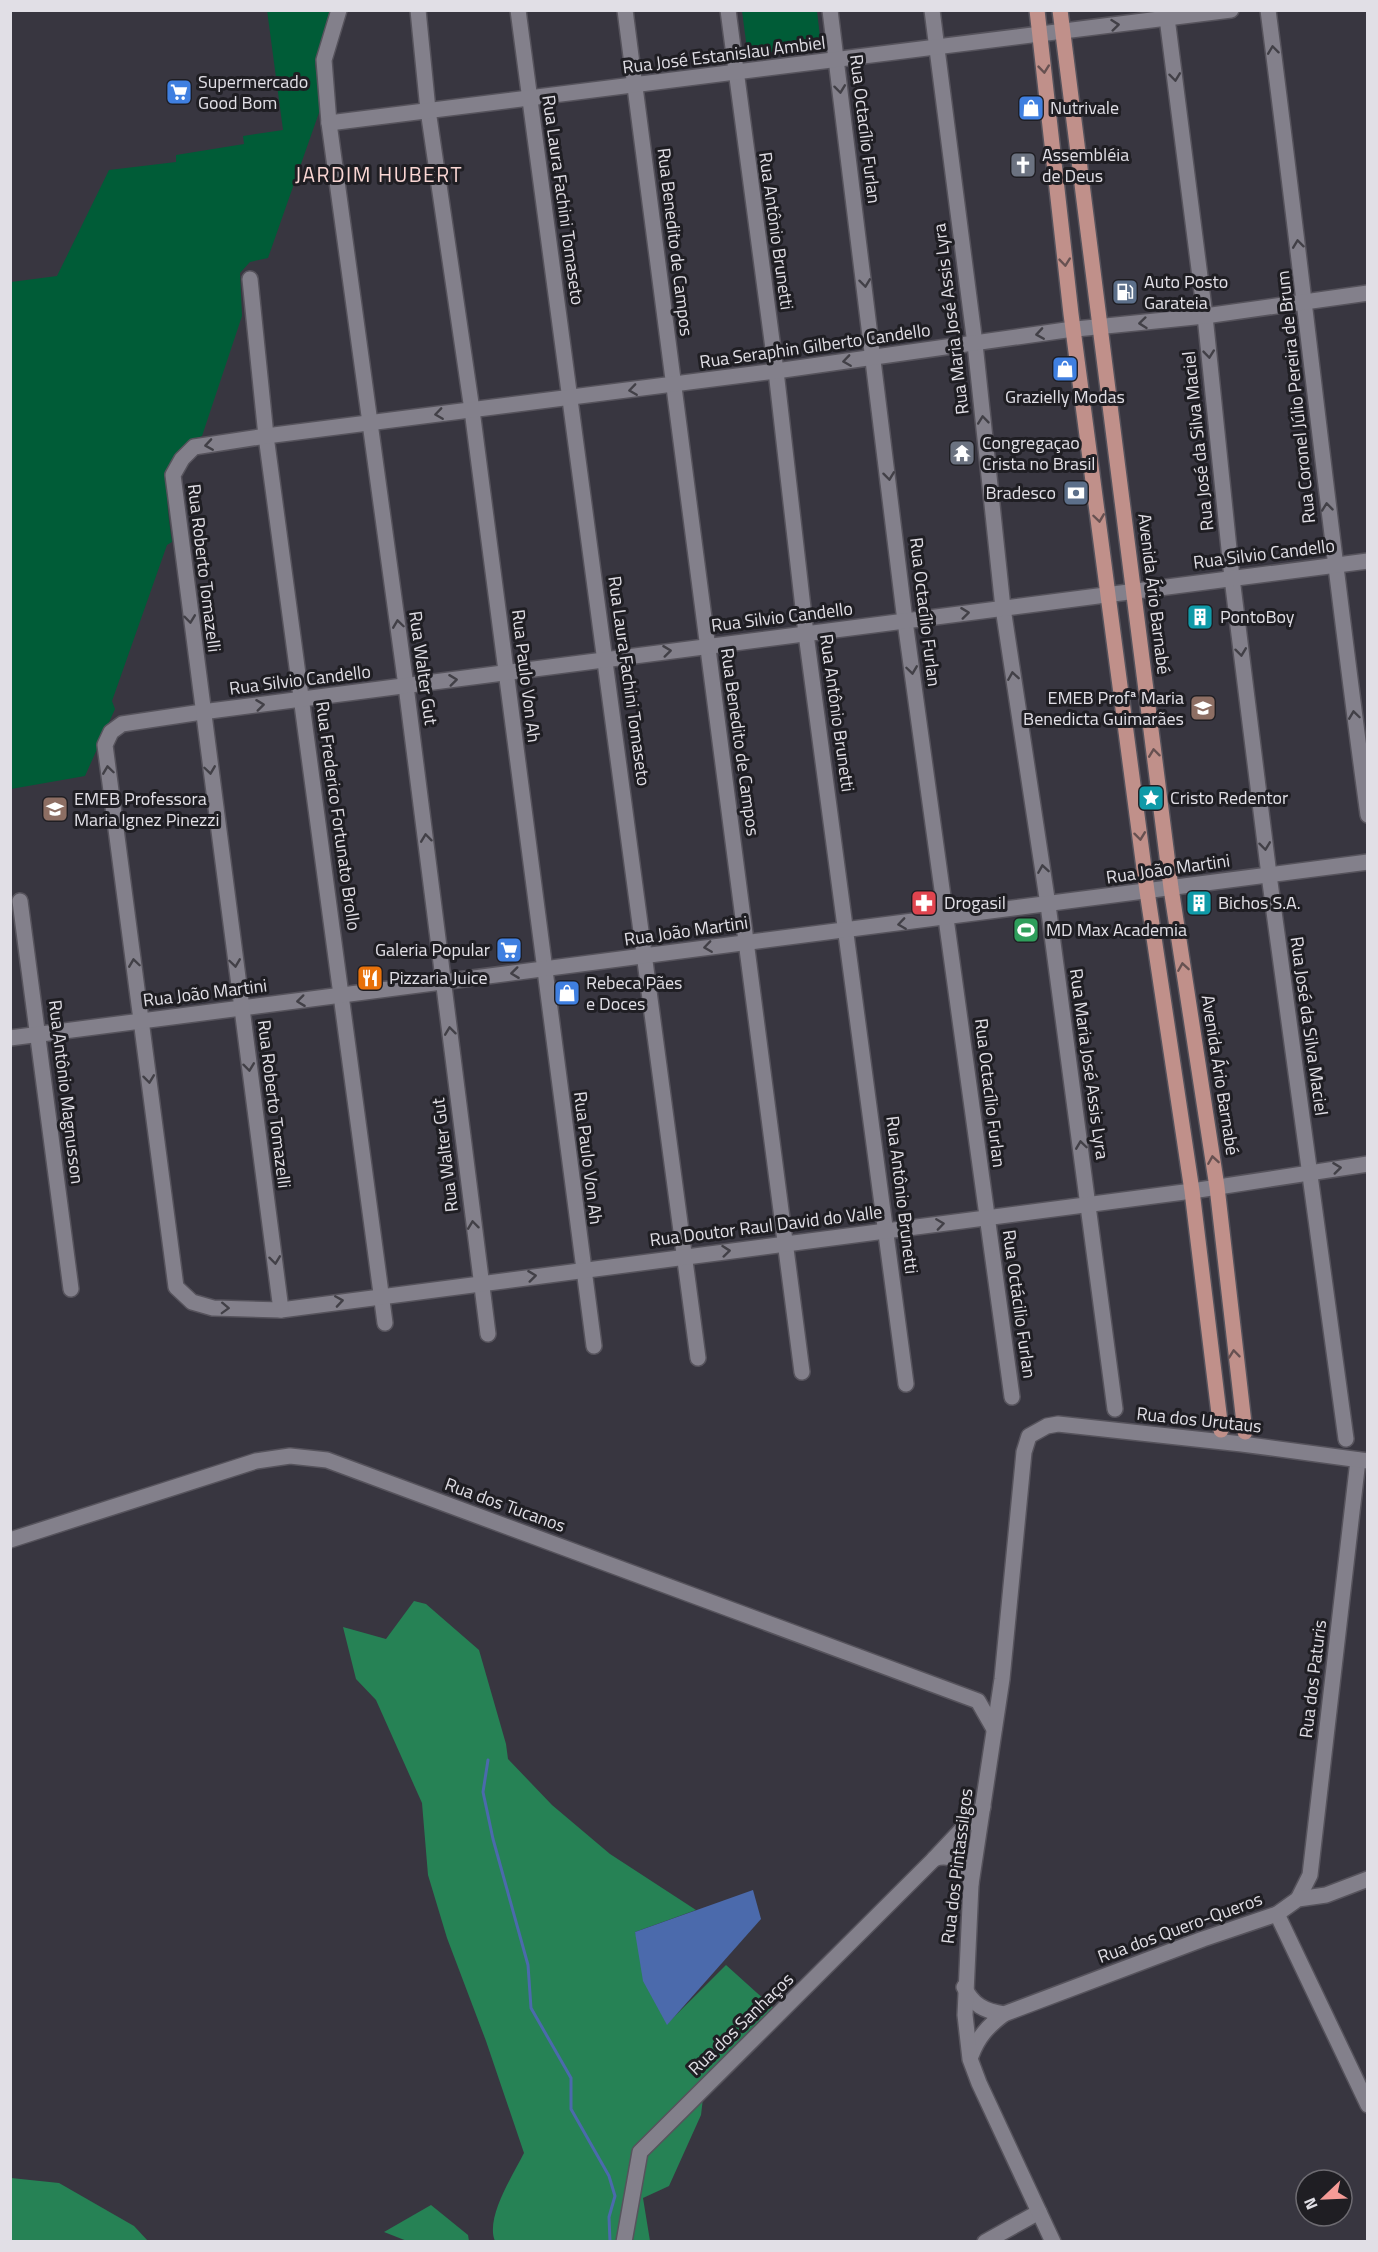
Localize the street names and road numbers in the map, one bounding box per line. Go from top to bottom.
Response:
street label: Rua José Estanislau Ambiel [621,29,827,80]
street label: Rua Octacílio Furlan [843,53,888,205]
street label: Rua Laura Fachini Tomaseto [535,93,592,307]
street label: Rua Benedito de Campos [651,146,700,338]
street label: Rua Antônio Brunetti [752,150,801,312]
street label: Rua Maria José Assis Lyra [925,222,976,416]
street label: Rua Coronel Júlio Pereira de Brum [1269,269,1322,525]
street label: Rua Seraphin Gilberto Candello [698,316,932,375]
street label: Rua José da Silva Maciel [1175,350,1220,532]
street label: Rua Roberto Tomazelli [181,482,228,654]
street label: Avenida Ário Barnabé [1131,512,1178,676]
street label: Rua Silvio Candello [1192,531,1336,576]
street label: Rua Octacílio Furlan [903,536,948,688]
street label: Rua Laura Fachini Tomaseto [601,574,658,788]
street label: Rua Silvio Candello [710,594,854,639]
street label: Rua Paulo Von Ah [505,608,548,744]
street label: Rua Walter Gut [402,609,445,727]
street label: Rua Antônio Brunetti [813,632,862,794]
street label: Rua Benedito de Campos [714,646,767,838]
street label: Rua Silvio Candello [228,657,372,702]
street label: Rua Frederico Fortunato Brollo [309,699,368,932]
street label: Rua João Martini [1104,846,1232,891]
street label: Rua João Martini [622,908,750,953]
street label: Rua José da Silva Maciel [1284,935,1335,1117]
street label: Rua Maria José Assis Lyra [1063,967,1116,1161]
street label: Rua João Martini [141,971,269,1014]
street label: Avenida Ário Barnabé [1194,993,1247,1157]
street label: Rua Antônio Magnusson [42,998,91,1186]
street label: Rua Octacílio Furlan [968,1017,1013,1169]
street label: Rua Roberto Tomazelli [251,1018,298,1190]
street label: Rua Paulo Von Ah [567,1090,610,1226]
street label: Rua Walter Gut [424,1096,465,1214]
street label: Rua Antônio Brunetti [879,1114,926,1275]
street label: Rua Doutor Raul David do Valle [648,1198,884,1253]
street label: Rua Octácilio Furlan [996,1228,1043,1380]
street label: Rua dos Urutaus [1135,1400,1263,1439]
street label: Rua dos Tucanos [441,1470,569,1539]
street label: Rua dos Paturis [1292,1618,1333,1740]
street label: Rua dos Pintassilgos [934,1787,979,1945]
street label: Rua dos Quero-Queros [1094,1885,1266,1970]
street label: Rua dos Sanhaços [682,1966,800,2081]

